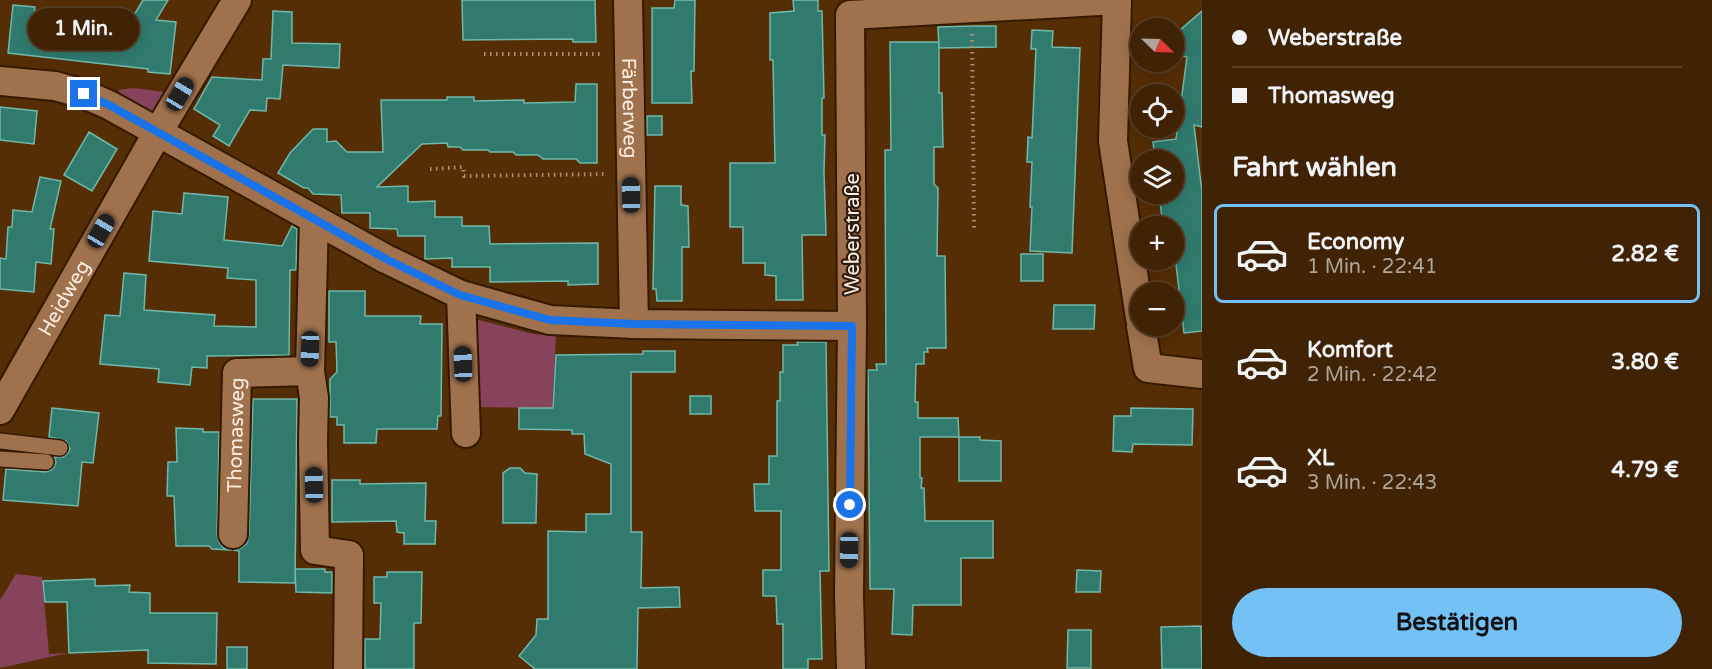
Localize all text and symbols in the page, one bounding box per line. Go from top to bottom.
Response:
callout: 1 Min. [28,7,140,49]
text: 1 Min. [54,17,113,41]
north arrow [1130,18,1184,72]
map controls [1130,18,1184,336]
text: Weberstraße [1268,25,1402,51]
street label: Färberweg [616,57,642,159]
car [163,74,197,114]
route end [70,80,97,107]
text: Thomasweg [1268,83,1395,109]
button: locate [1130,84,1184,138]
button: layers [1130,150,1184,204]
text: Fahrt wählen [1232,151,1397,184]
street label: Weberstraße [841,173,865,295]
car [622,177,640,213]
car [84,211,118,251]
button: + [1130,216,1184,270]
icon: car [1235,227,1289,281]
text: Economy [1307,229,1404,255]
text: 2.82 € [1611,241,1679,267]
text: 1 Min. · 22:41 [1307,255,1437,279]
street label: Heidweg [34,256,96,341]
button: − [1130,282,1184,336]
car [300,331,320,367]
icon: car [1235,335,1289,389]
text: Komfort [1307,337,1393,363]
car [453,346,473,382]
text: 3.80 € [1611,349,1679,375]
text: 2 Min. · 22:42 [1307,363,1437,387]
street label: Thomasweg [223,377,250,493]
icon: car [1235,443,1289,497]
text: XL [1307,445,1334,471]
text: 4.79 € [1611,457,1679,483]
car [305,467,323,503]
text: 3 Min. · 22:43 [1307,471,1437,495]
route start [836,491,863,518]
car [840,532,858,568]
button: Bestätigen [1232,588,1682,657]

